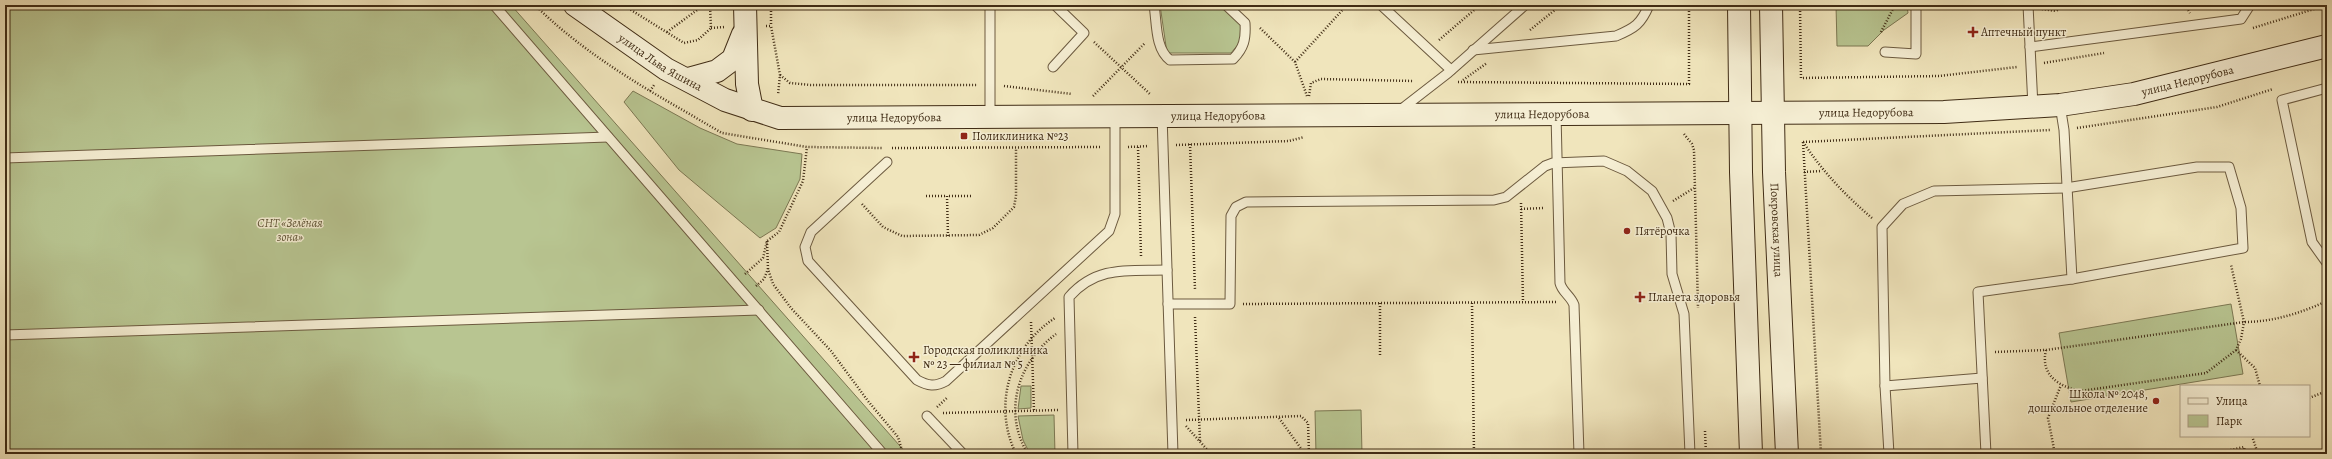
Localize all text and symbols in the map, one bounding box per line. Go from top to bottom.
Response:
place label: Аптечный пункт [1980,24,2067,40]
marker: Аптечный пункт [1968,27,1978,37]
street label: улица Льва Яшина [614,29,705,95]
street label: улица Недорубова [2139,61,2236,100]
street label: улица Недорубова [1818,104,1914,121]
street label: улица Недорубова [1494,106,1590,122]
street label: улица Недорубова [1170,107,1266,124]
street label: улица Недорубова [846,109,942,126]
place label: Поликлиника №23 [972,128,1069,144]
marker: Поликлиника №23 [959,131,969,141]
street label: Покровская улица [1767,182,1787,278]
park label: СНТ «Зелёная зона» [257,215,323,245]
place label: Пятёрочка [1635,223,1690,239]
marker: Пятёрочка [1622,226,1632,236]
place label: Планета здоровья [1648,289,1740,305]
marker: Планета здоровья [1635,292,1645,302]
place label: Городская поликлиника № 23 — филиал № 5 [923,342,1048,372]
marker: Городская поликлиника № 23 — филиал № 5 [908,351,920,363]
legend [2180,385,2310,437]
place label: Школа № 2048, дошкольное отделение [2027,386,2148,416]
text: Улица [2216,393,2248,409]
marker: Школа № 2048, дошкольное отделение [2151,396,2161,406]
text: Парк [2216,413,2242,429]

